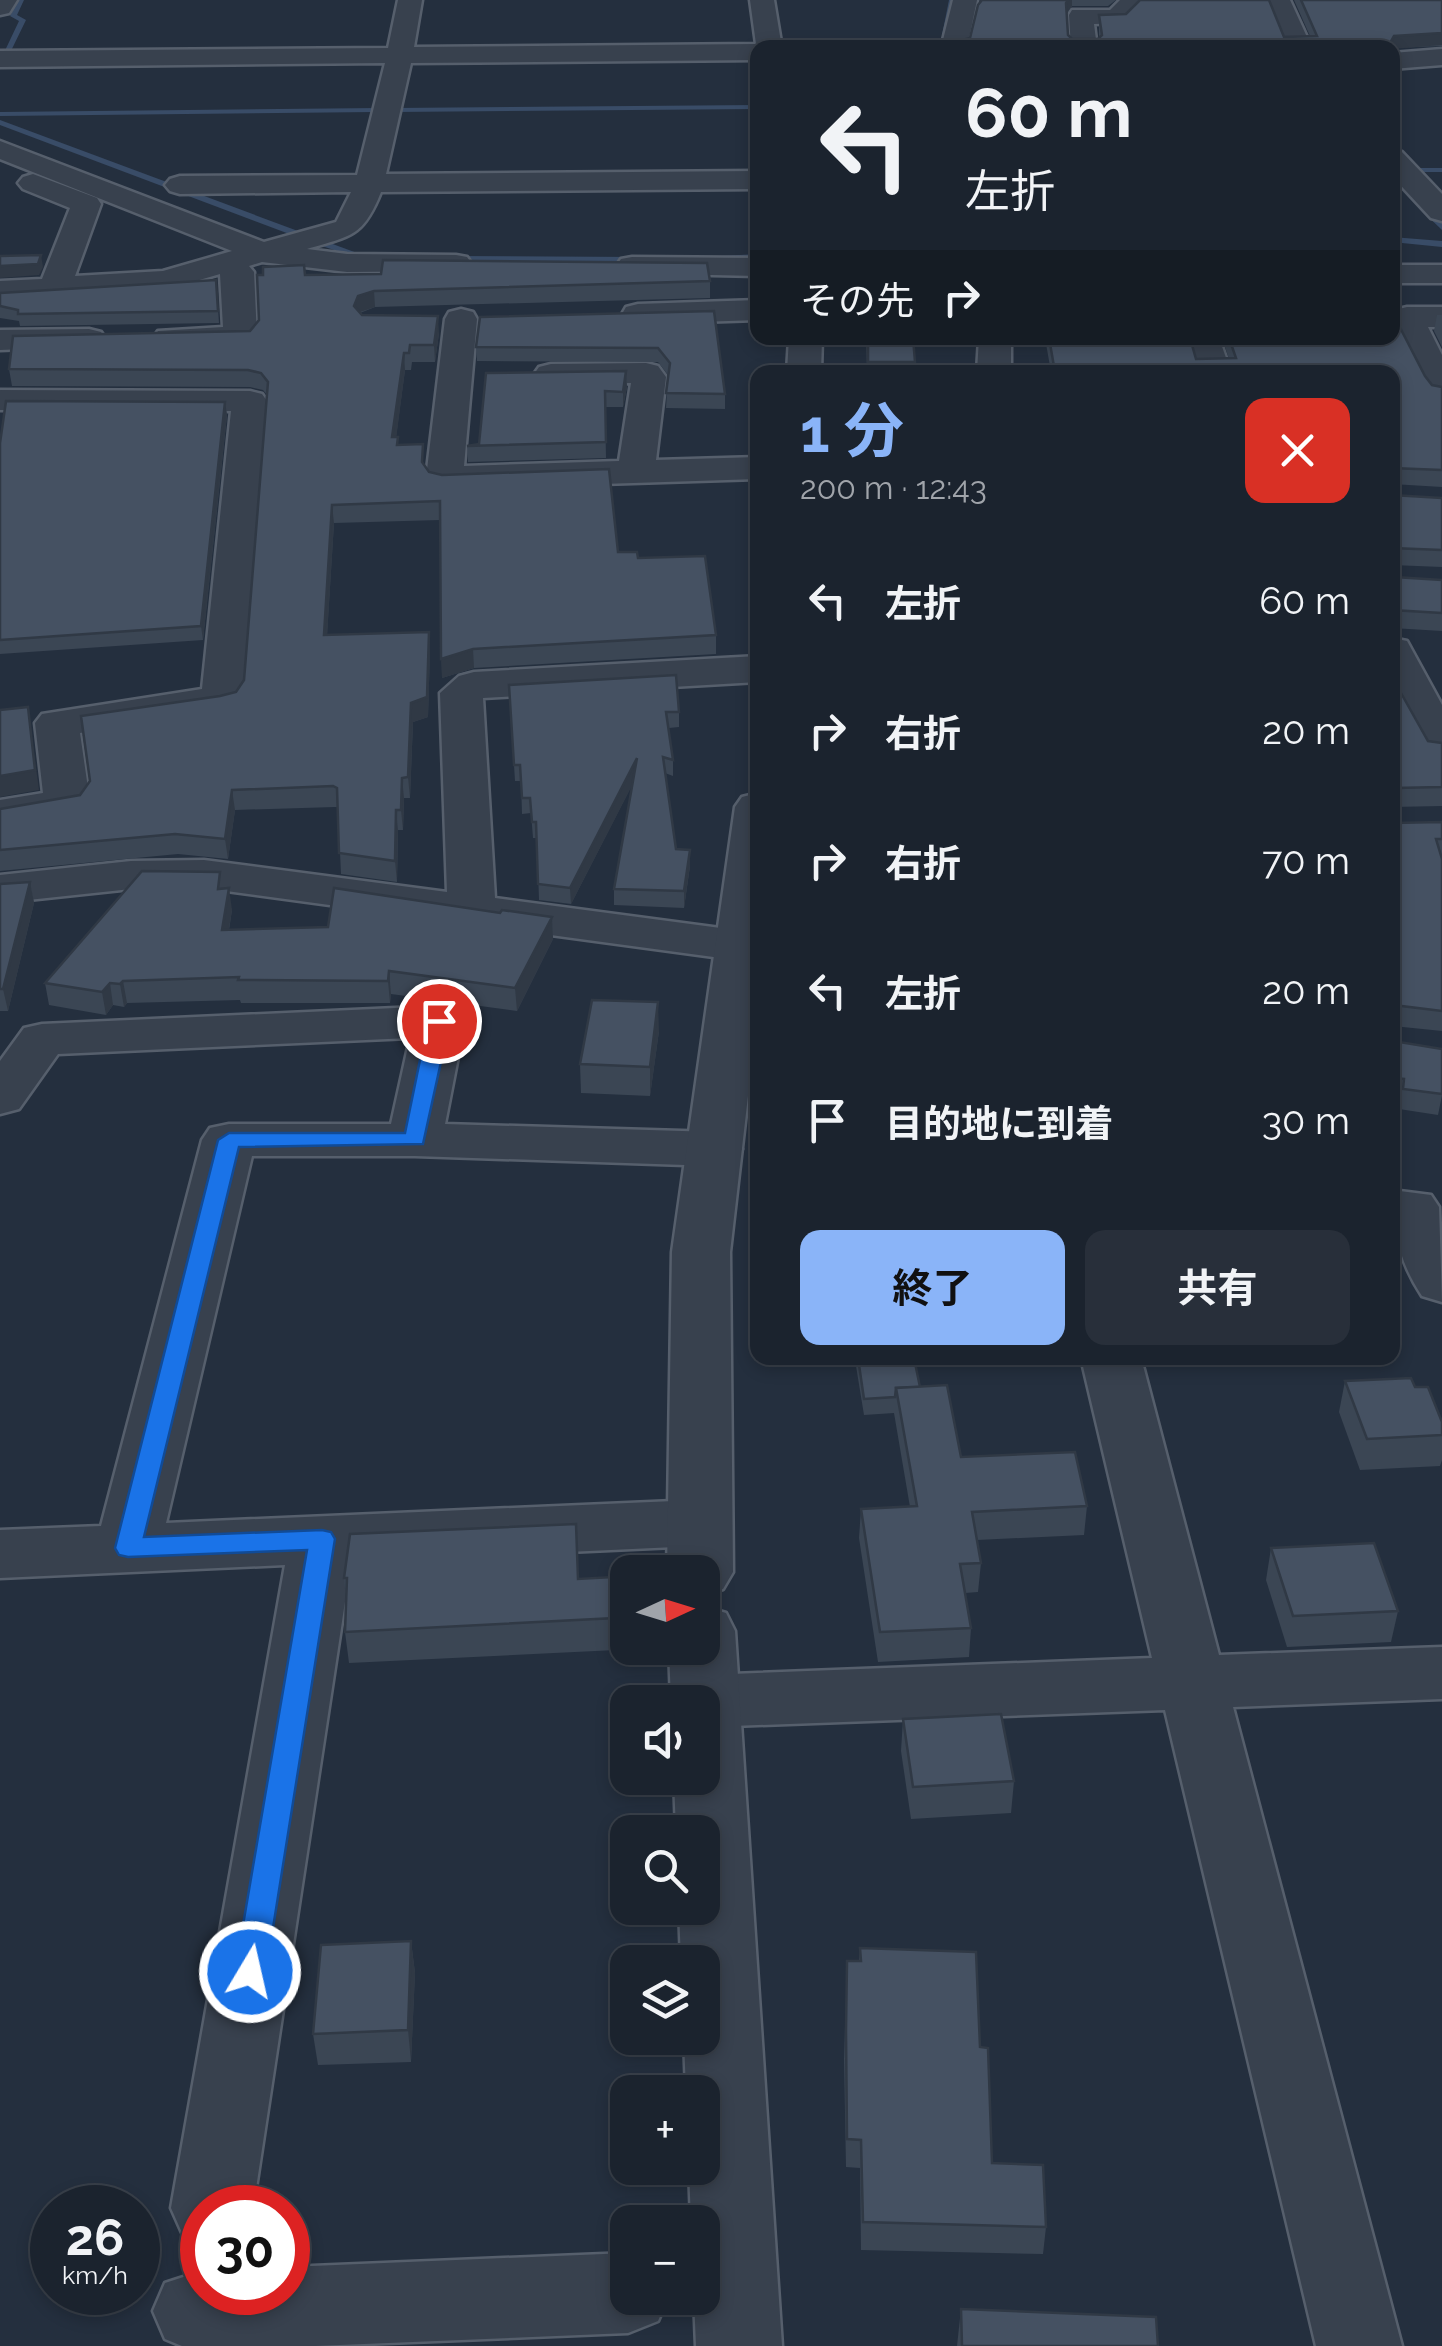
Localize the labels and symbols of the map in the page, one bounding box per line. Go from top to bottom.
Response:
pin [397,979,482,1064]
north arrow [610,1555,720,1665]
position arrow [198,1920,302,2024]
speed limit sign: 30 [180,2185,310,2315]

